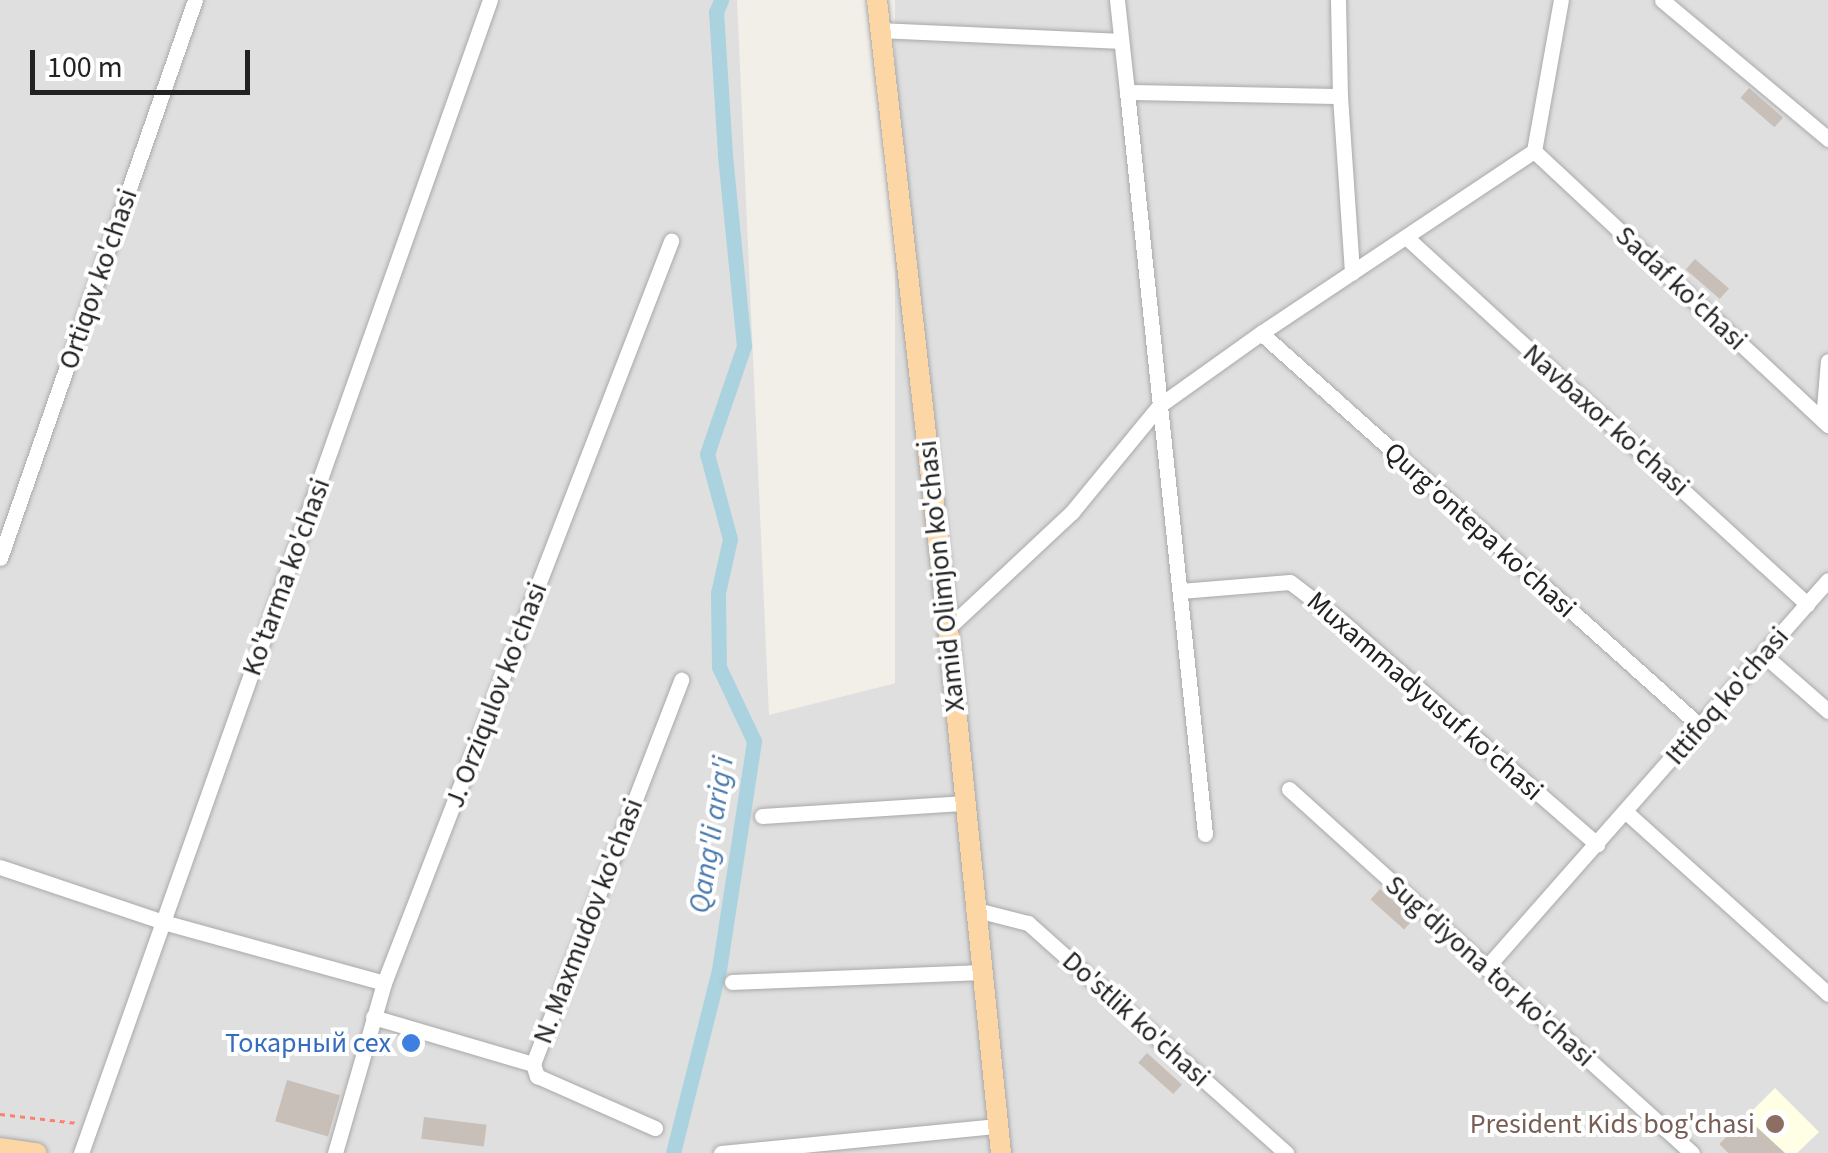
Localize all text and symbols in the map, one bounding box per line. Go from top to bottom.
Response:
scale bar [35,30,255,92]
text: 100 m [47,46,123,89]
street label: Ortiqov ko'chasi [51,184,145,374]
street label: Sadaf ko'chasi [1608,219,1754,357]
street label: Navbaxor ko'chasi [1516,337,1696,503]
street label: Qurg'ontepa ko'chasi [1377,435,1583,625]
street label: Xamid Olimjon ko'chasi [910,439,972,713]
street label: Ko'tarma ko'chasi [235,474,337,680]
street label: J. Orziqulov ko'chasi [438,578,554,812]
street label: Muxammadyusuf ko'chasi [1300,584,1550,808]
street label: Ittifoq ko'chasi [1658,620,1796,772]
water label: Qang'li arig'i [682,754,742,916]
street label: N. Maxmudov ko'chasi [526,794,650,1048]
street label: Sug'diyona tor ko'chasi [1378,868,1602,1074]
street label: Do'stlik ko'chasi [1055,944,1217,1094]
place label: Токарный сех [225,1026,391,1060]
marker: Токарный сех [400,1032,422,1054]
place label: President Kids bog'chasi [1470,1107,1755,1141]
marker: President Kids bog'chasi [1764,1113,1786,1135]

